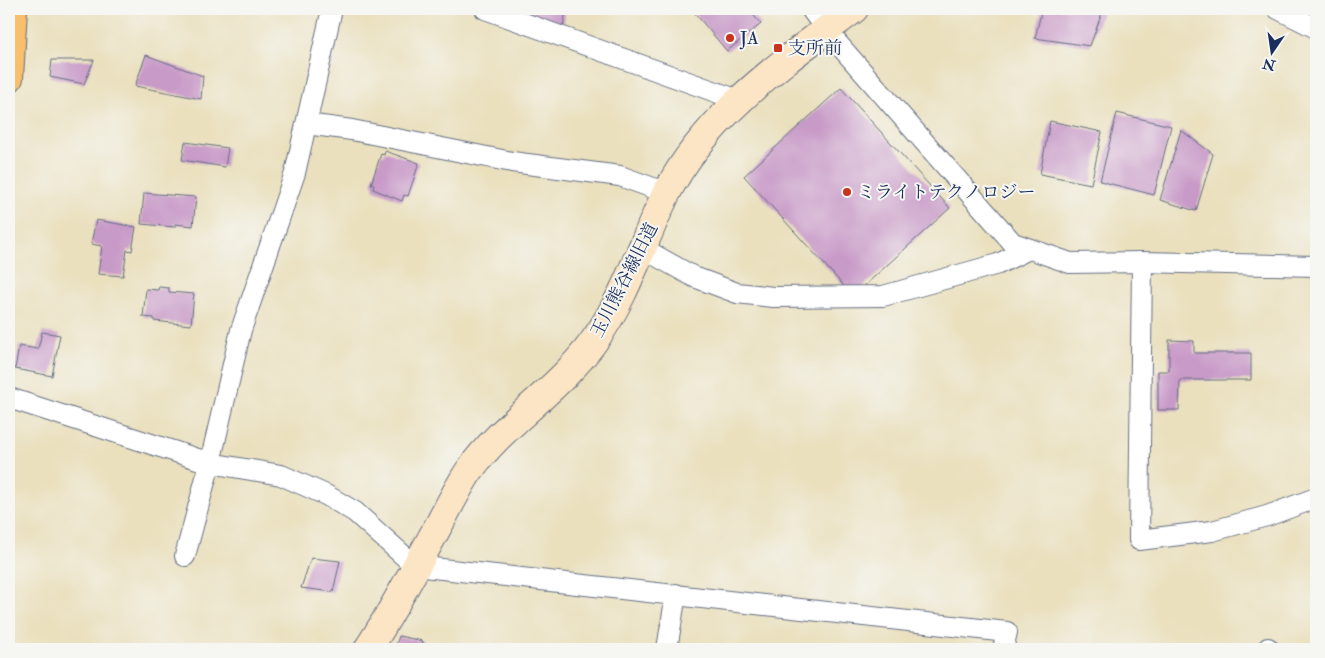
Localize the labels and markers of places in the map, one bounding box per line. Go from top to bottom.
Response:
place label: JA [739,27,759,50]
marker: JA [724,32,736,44]
place label: 支所前 [788,37,842,60]
marker: 支所前 [772,42,784,54]
place label: ミライトテクノロジー [857,181,1035,204]
marker: ミライトテクノロジー [841,186,853,198]

